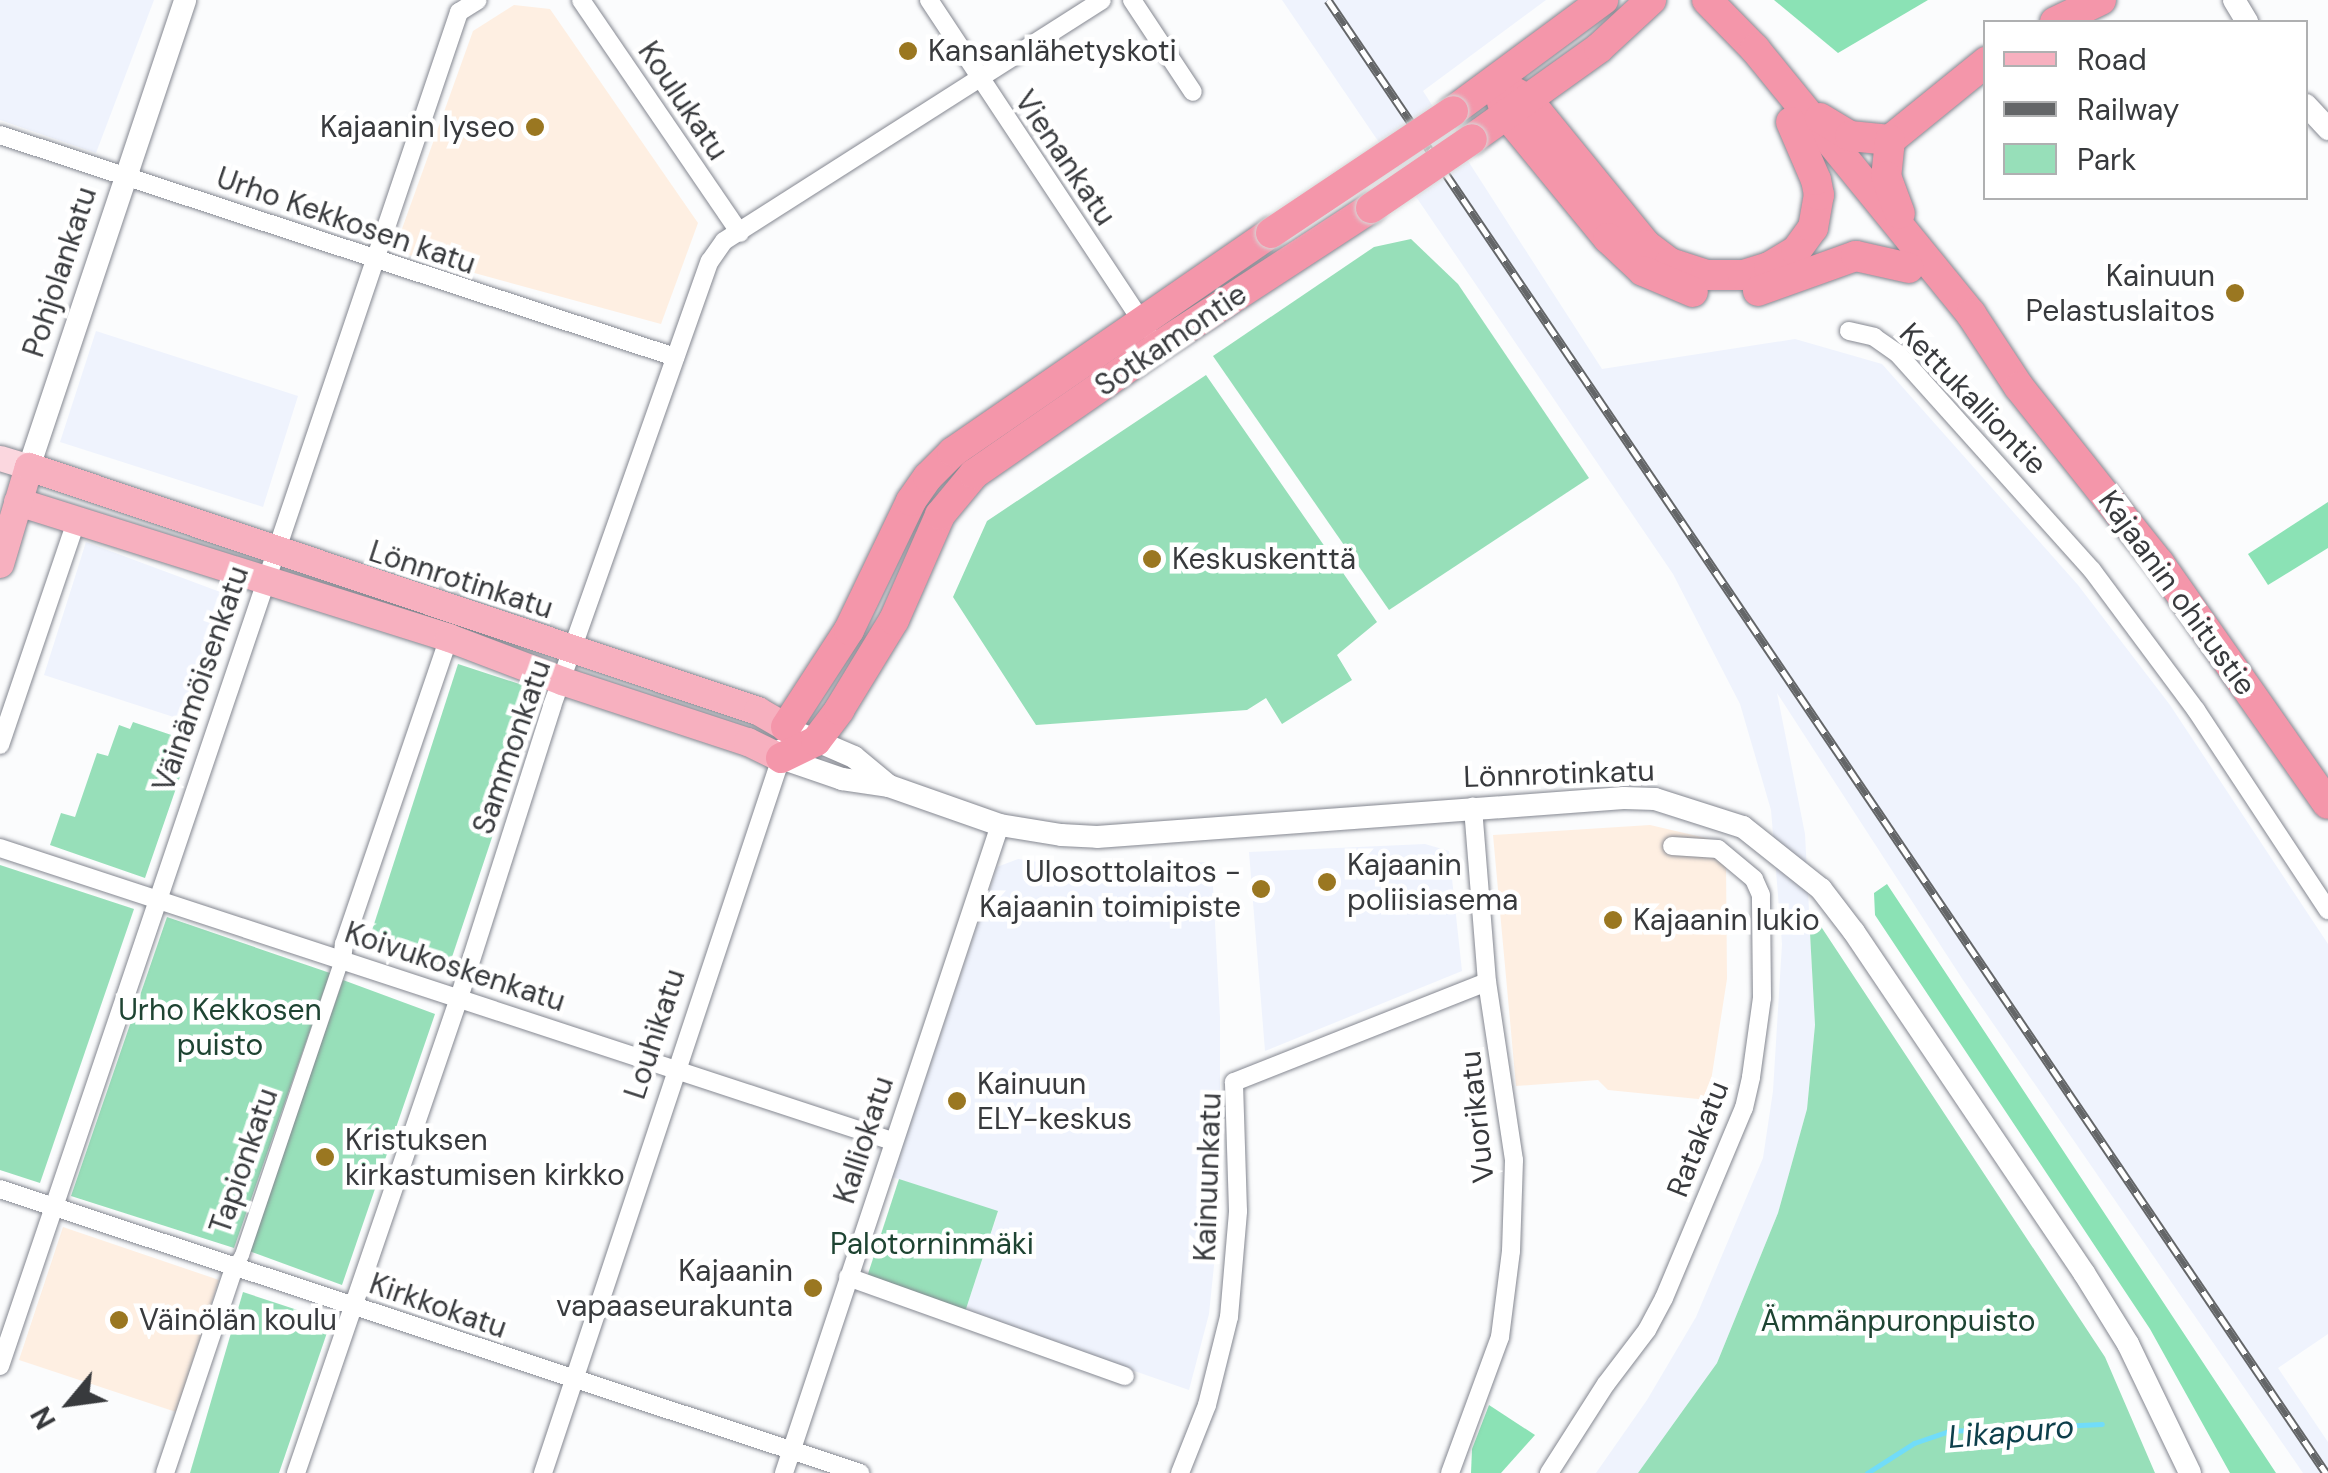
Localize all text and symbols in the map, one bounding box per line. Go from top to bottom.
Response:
legend [1983,20,2308,200]
place label: Kansanlähetyskoti [928,33,1177,69]
street label: Koulukatu [630,35,736,167]
marker: Kansanlähetyskoti [897,40,919,62]
text: Road [2077,40,2147,79]
street label: Vienankatu [1007,84,1123,232]
text: Railway [2077,90,2180,129]
place label: Kajaanin lyseo [320,109,515,145]
marker: Kajaanin lyseo [524,116,546,138]
text: Park [2077,140,2136,179]
street label: Urho Kekkosen katu [212,160,480,282]
street label: Pohjolankatu [16,182,104,362]
place label: Kainuun Pelastuslaitos [2026,258,2215,328]
street label: Sotkamontie [1088,276,1254,404]
marker: Kainuun Pelastuslaitos [2224,282,2246,304]
street label: Kettukalliontie [1892,316,2054,482]
street label: Kajaanin ohitustie [2091,484,2263,702]
street label: Lönnrotinkatu [365,533,557,627]
place label: Keskuskenttä [1172,541,1356,577]
marker: Keskuskenttä [1141,548,1163,570]
street label: Väinämöisenkatu [146,561,256,797]
street label: Sammonkatu [465,655,559,839]
street label: Lönnrotinkatu [1463,753,1655,795]
place label: Kajaanin poliisiasema [1347,847,1518,918]
place label: Ulosottolaitos - Kajaanin toimipiste [979,854,1241,924]
marker: Kajaanin poliisiasema [1316,871,1338,893]
marker: Ulosottolaitos - Kajaanin toimipiste [1250,878,1272,900]
place label: Kajaanin lukio [1633,902,1820,938]
marker: Kajaanin lukio [1602,909,1624,931]
street label: Koivukoskenkatu [340,914,570,1020]
street label: Louhikatu [617,964,693,1104]
park label: Urho Kekkosen puisto [118,992,322,1062]
street label: Vuorikatu [1452,1049,1502,1185]
place label: Kainuun ELY-keskus [977,1066,1132,1136]
street label: Kalliokatu [827,1072,901,1208]
street label: Ratakatu [1659,1076,1737,1202]
street label: Tapionkatu [202,1083,286,1239]
marker: Kainuun ELY-keskus [946,1090,968,1112]
street label: Kainuunkatu [1187,1092,1229,1262]
place label: Kristuksen kirkastumisen kirkko [345,1122,625,1192]
marker: Kristuksen kirkastumisen kirkko [314,1146,336,1168]
park label: Palotorninmäki [830,1226,1034,1262]
place label: Kajaanin vapaaseurakunta [556,1253,793,1324]
street label: Kirkkokatu [365,1266,511,1346]
marker: Kajaanin vapaaseurakunta [802,1277,824,1299]
place label: Väinölän koulu [139,1302,337,1338]
park label: Ämmänpuronpuisto [1760,1303,2036,1339]
marker: Väinölän koulu [108,1309,130,1331]
north arrow [20,1353,120,1453]
text: N [22,1400,64,1436]
water label: Likapuro [1946,1407,2076,1457]

